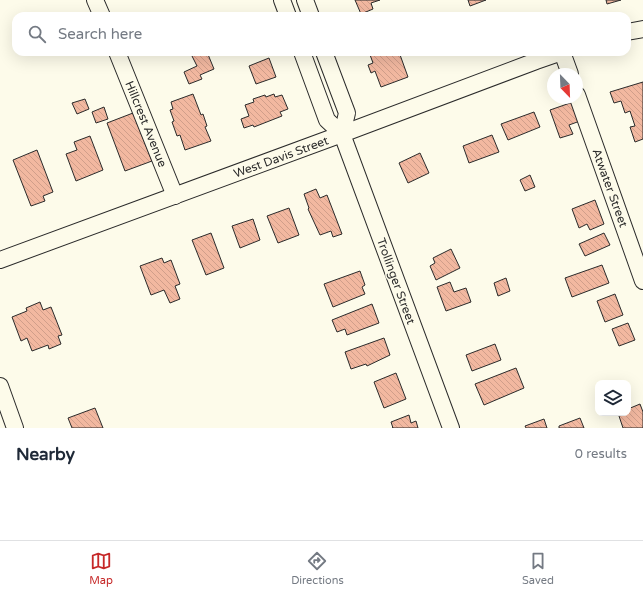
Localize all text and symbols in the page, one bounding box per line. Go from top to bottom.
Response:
search box [12,12,631,56]
icon: search [26,23,48,45]
text: Search here [58,25,142,43]
north arrow [547,68,583,104]
street label: Hillcrest Avenue [122,79,170,169]
street label: West Davis Street [232,133,331,181]
street label: Atwater Street [589,147,631,230]
street label: Trollinger Street [374,236,418,327]
map controls [595,380,631,416]
button: layers [595,380,631,416]
text: Nearby [16,444,75,465]
text: 0 results [575,446,627,462]
tab: Map [89,550,113,587]
tab: Directions [291,550,344,587]
tab: Saved [522,550,554,587]

